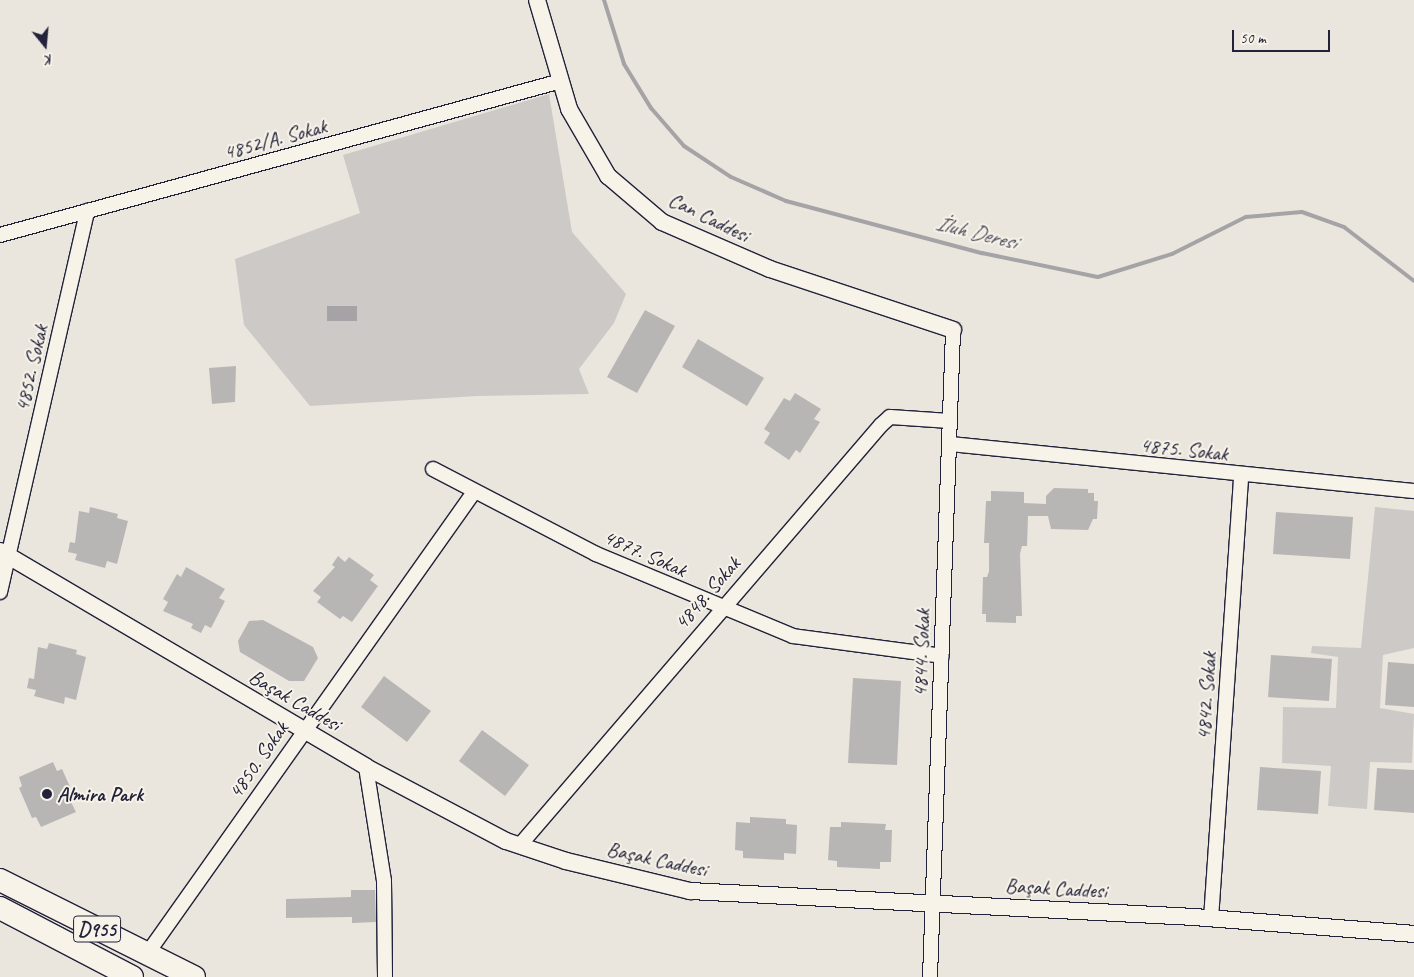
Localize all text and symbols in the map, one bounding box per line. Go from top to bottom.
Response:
north arrow [20,20,70,70]
scale bar [1234,20,1332,52]
text: 50 m [1240,29,1266,48]
text: K [44,51,55,69]
street label: 4852/A. Sokak [221,113,329,165]
street label: Can Caddesi [664,187,754,247]
water label: İluh Deresi [933,210,1019,256]
street label: 4852. Sokak [9,322,53,414]
street label: 4875. Sokak [1139,432,1229,466]
street label: 4877. Sokak [600,524,690,582]
street label: 4848. Sokak [669,551,745,635]
street label: 4844. Sokak [907,608,935,698]
street label: 4842. Sokak [1190,651,1222,741]
street label: Başak Caddesi [244,663,346,737]
street label: 4850. Sokak [222,717,294,803]
place label: Almira Park [57,781,143,807]
marker: Almira Park [41,788,53,800]
street label: Başak Caddesi [604,836,710,882]
street label: Başak Caddesi [1004,873,1108,903]
road number: D955 [72,912,122,946]

